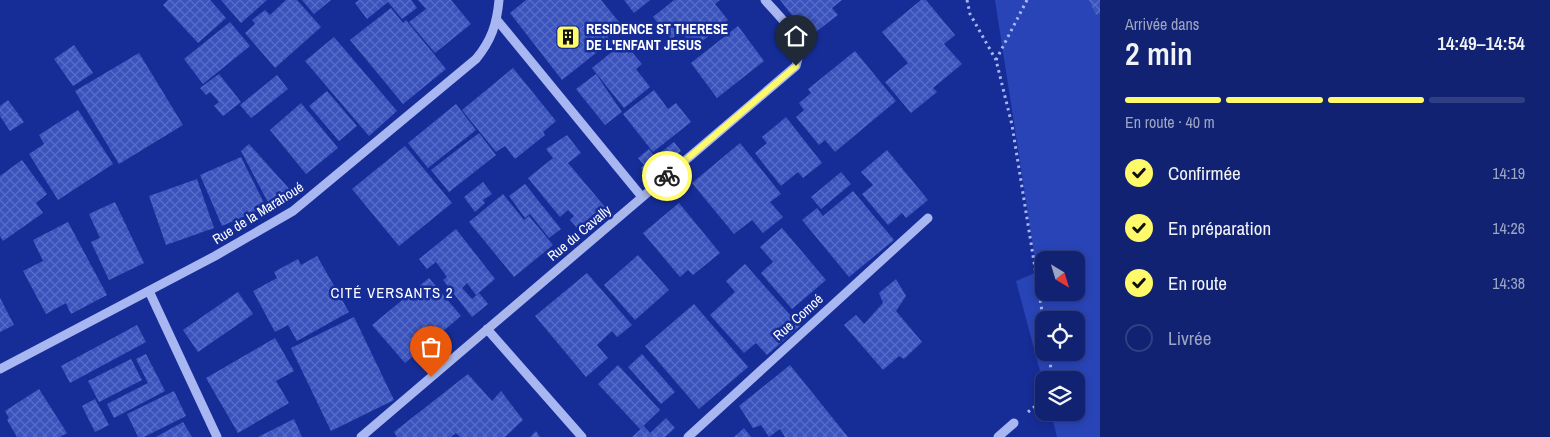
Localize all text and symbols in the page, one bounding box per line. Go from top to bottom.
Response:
text: Arrivée dans [1125,13,1199,35]
pin [775,15,817,66]
place label: RESIDENCE ST THERESE DE L'ENFANT JESUS [586,20,729,54]
icon: home [782,22,810,50]
building icon: RESIDENCE ST THERESE DE L'ENFANT JESUS [555,24,581,50]
text: 14:49–14:54 [1437,30,1525,56]
text: 2 min [1125,32,1193,75]
text: En route · 40 m [1125,111,1215,133]
courier [642,151,692,201]
icon: check [1125,159,1153,187]
text: Confirmée [1168,160,1241,186]
icon: bike [653,162,681,190]
text: 14:19 [1492,162,1525,184]
street label: Rue de la Marahoué [209,178,307,248]
street label: Rue du Cavally [543,201,615,265]
icon: check [1125,214,1153,242]
text: En préparation [1168,215,1271,241]
text: 14:26 [1492,217,1525,239]
north arrow [1035,251,1085,301]
map controls [1035,251,1085,421]
icon: check [1125,269,1153,297]
text: En route [1168,270,1227,296]
text: 14:38 [1492,272,1525,294]
district label: CITÉ VERSANTS 2 [330,282,454,303]
street label: Rue Comoé [769,290,827,344]
button: locate [1035,311,1085,361]
text: Livrée [1168,325,1211,351]
pin [410,326,452,377]
icon: bag [417,333,445,361]
button: layers [1035,371,1085,421]

